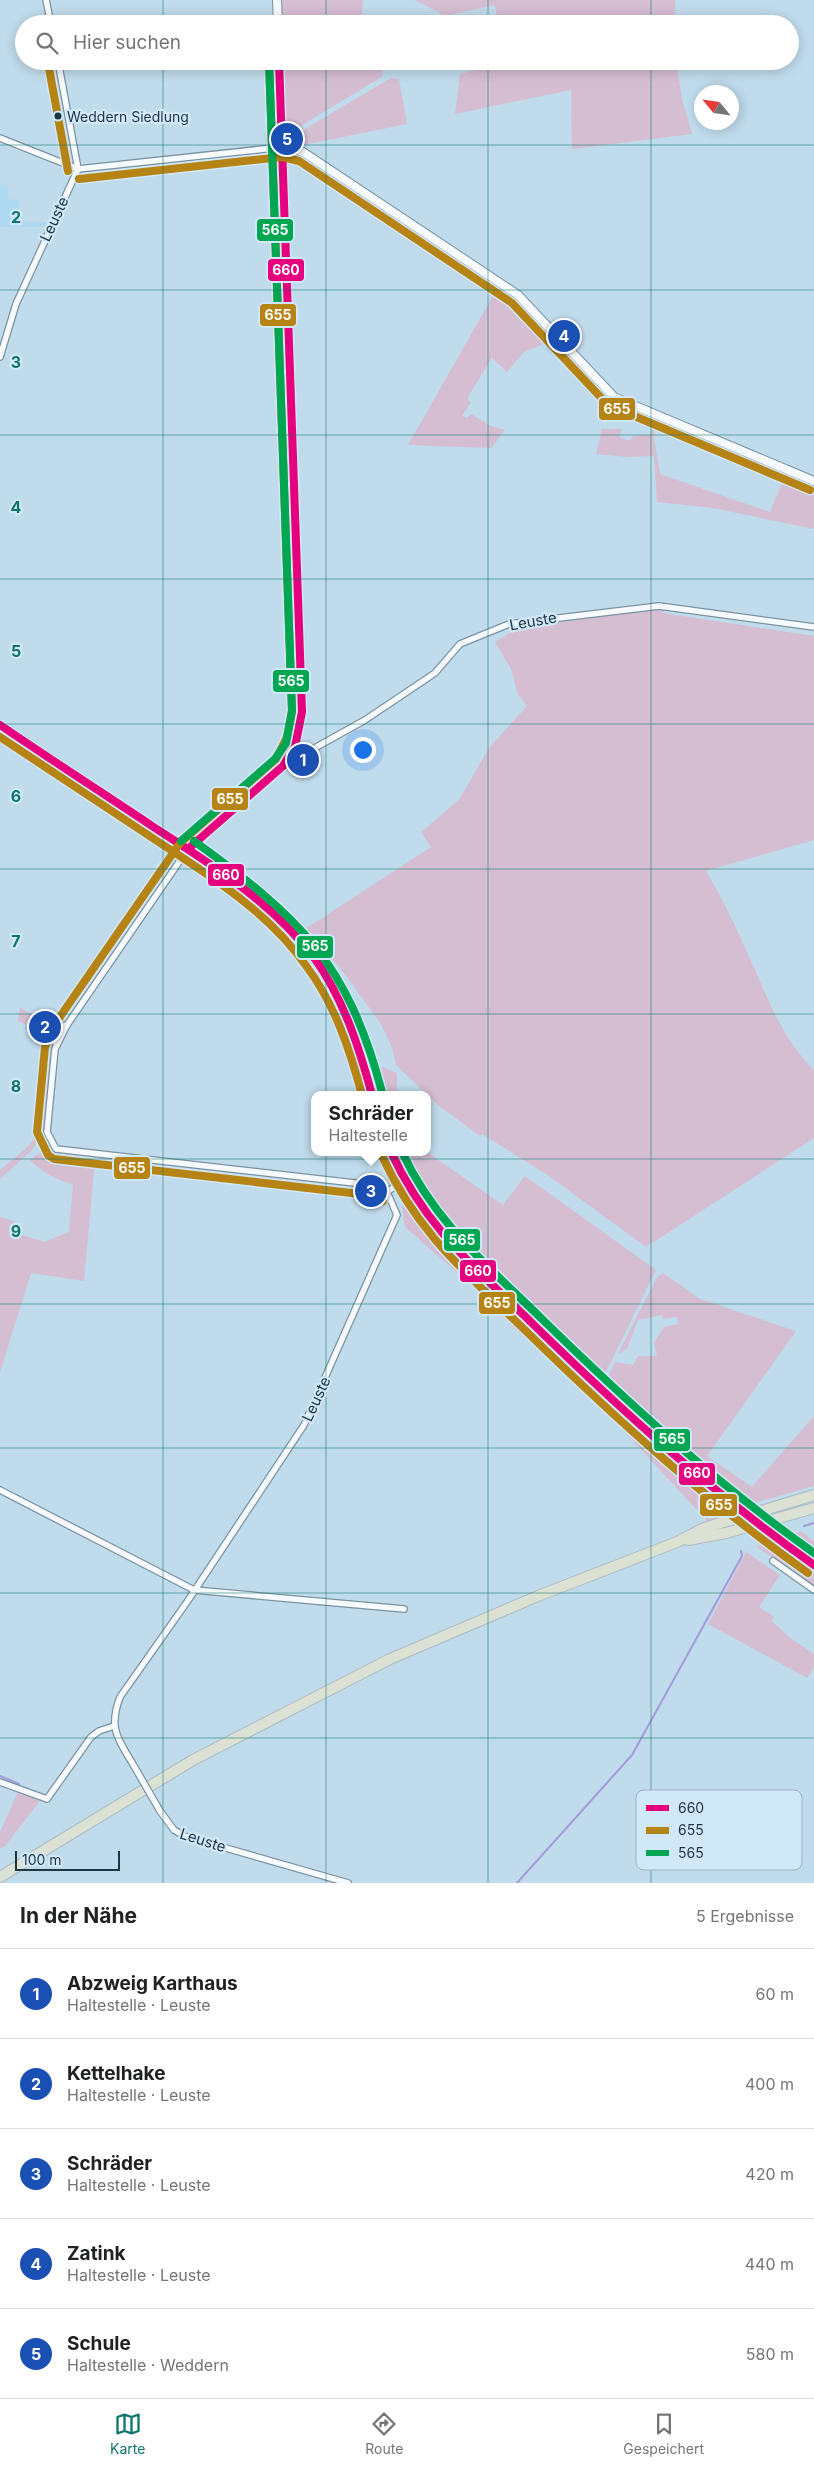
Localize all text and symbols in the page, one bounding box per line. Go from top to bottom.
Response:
search box [15,15,799,70]
icon: search [33,29,61,57]
text: Hier suchen [73,31,181,54]
north arrow [694,85,739,130]
place label: Weddern Siedlung [67,108,189,125]
marker: Weddern Siedlung [53,111,63,121]
pin: 5 [271,120,303,158]
street label: Leuste [35,193,73,245]
text: 2 [11,207,21,227]
line badge: 565 [256,218,294,242]
text: 565 [262,221,289,238]
line badge: 660 [267,258,305,282]
text: 660 [272,261,300,278]
line badge: 655 [259,303,297,327]
text: 655 [265,306,292,323]
pin: 4 [548,317,580,355]
text: 3 [11,352,21,372]
line badge: 655 [598,397,636,421]
text: 655 [604,400,631,417]
text: 4 [11,497,22,517]
street label: Leuste [508,608,558,634]
text: 5 [11,641,21,661]
line badge: 565 [272,669,310,693]
text: 565 [278,672,305,689]
your location [350,737,376,763]
pin: 1 [287,741,319,779]
text: 6 [11,786,21,806]
line badge: 655 [211,787,249,811]
text: 655 [217,790,244,807]
line badge: 660 [207,863,245,887]
text: 660 [212,866,240,883]
text: 7 [11,931,21,951]
line badge: 565 [296,935,334,959]
text: 565 [302,937,329,954]
pin: 2 [29,1008,61,1046]
text: 8 [11,1076,21,1096]
popup [311,1091,431,1156]
text: Schräder [329,1102,414,1125]
text: Haltestelle [329,1125,408,1145]
line badge: 655 [113,1156,151,1180]
text: 655 [119,1159,146,1176]
pin: 3 [355,1172,387,1210]
text: 9 [11,1221,21,1241]
line badge: 565 [443,1228,481,1252]
text: 565 [449,1231,476,1248]
line badge: 660 [459,1259,497,1283]
text: 660 [464,1262,492,1279]
line badge: 655 [478,1291,516,1315]
text: 655 [484,1294,511,1311]
street label: Leuste [297,1373,335,1425]
line badge: 565 [653,1428,691,1452]
text: 565 [659,1430,686,1447]
line badge: 660 [678,1462,716,1486]
text: 660 [683,1464,711,1481]
line badge: 655 [699,1493,738,1517]
text: 655 [706,1496,733,1513]
legend [636,1790,802,1870]
text: 660 [678,1799,704,1816]
text: 655 [678,1821,704,1838]
street label: Leuste [177,1824,229,1856]
text: 565 [678,1844,704,1861]
scale bar [15,1848,120,1871]
text: 100 m [22,1851,62,1868]
text: In der Nähe [20,1903,137,1928]
text: 5 Ergebnisse [696,1906,794,1926]
text: Abzweig Karthaus [67,1972,238,1995]
text: 1 [33,1984,39,2004]
text: 60 m [755,1984,794,2004]
text: Haltestelle · Leuste [67,1995,211,2015]
text: Kettelhake [67,2062,166,2085]
text: 2 [31,2074,41,2094]
text: 400 m [745,2074,794,2094]
text: Haltestelle · Leuste [67,2085,211,2105]
text: Schräder [67,2152,152,2175]
text: 3 [31,2164,41,2184]
text: 420 m [745,2164,794,2184]
text: Haltestelle · Leuste [67,2175,211,2195]
text: Zatink [67,2242,126,2265]
text: 4 [31,2254,41,2274]
text: 440 m [745,2254,794,2274]
text: Haltestelle · Leuste [67,2265,211,2285]
text: Schule [67,2332,131,2355]
text: 5 [31,2344,41,2364]
text: 580 m [746,2344,794,2364]
text: Haltestelle · Weddern [67,2355,229,2375]
tab: Karte [110,2410,145,2457]
tab: Route [365,2410,403,2457]
tab: Gespeichert [623,2410,704,2457]

